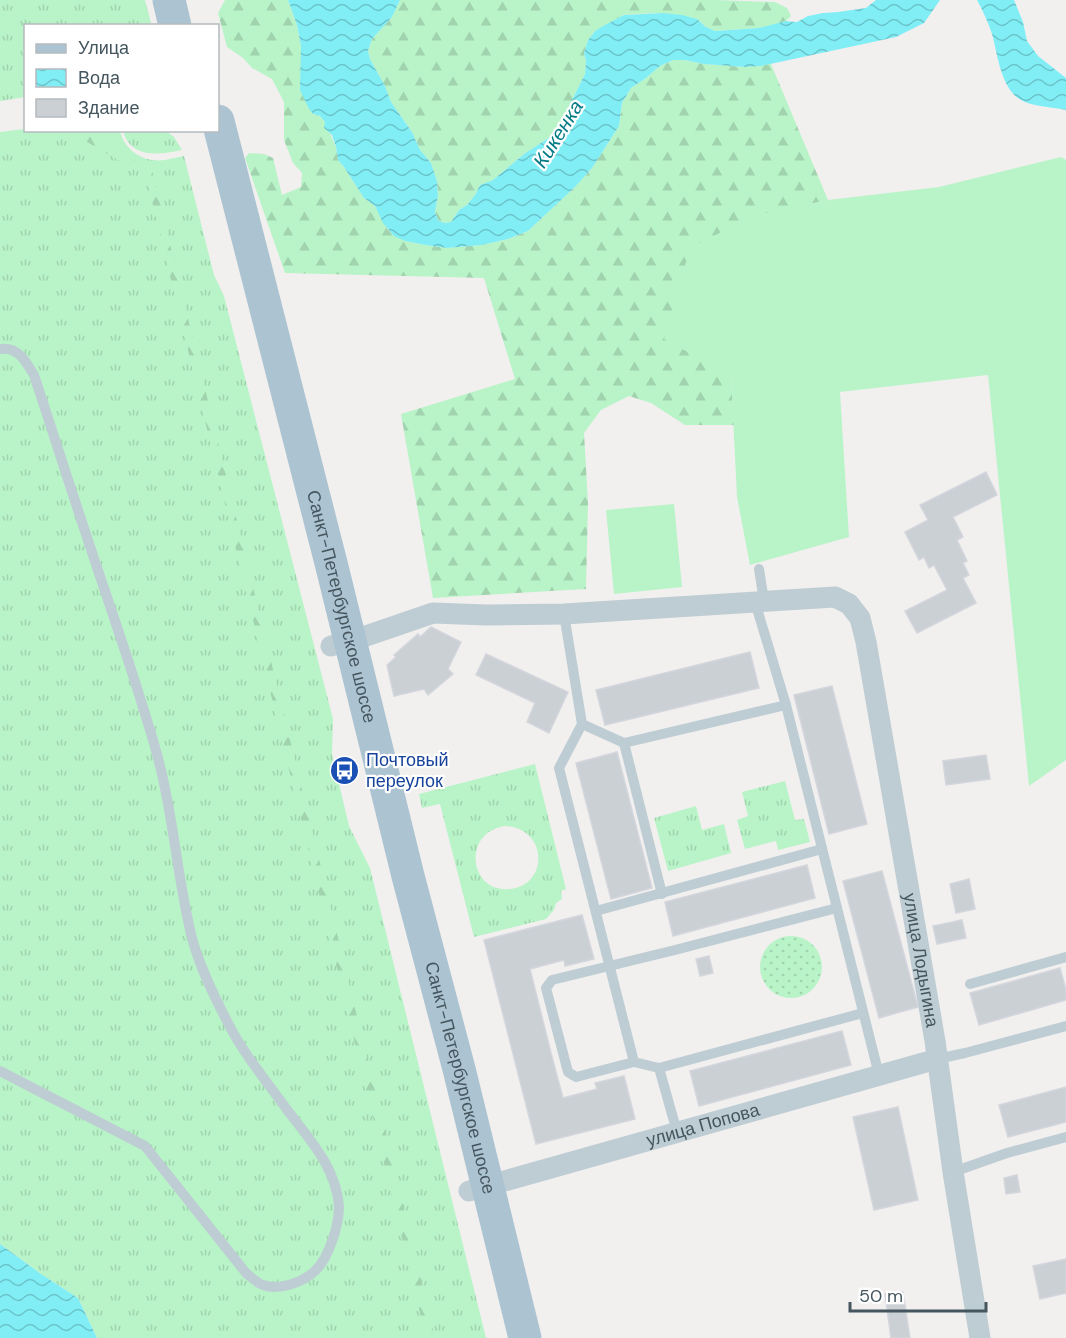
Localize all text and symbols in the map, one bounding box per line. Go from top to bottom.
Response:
legend [24,24,219,132]
text: Улица [78,36,130,60]
text: Вода [78,66,121,90]
water label: Кикенка [527,95,589,173]
text: Здание [78,96,139,120]
street label: Санкт-Петербургское шоссе [301,488,382,725]
place label: Почтовый переулок [366,748,449,793]
bus stop icon: Почтовый переулок [329,754,361,786]
street label: улица Лодыгина [898,891,945,1030]
street label: Санкт-Петербургское шоссе [419,959,501,1196]
street label: улица Попова [644,1097,763,1152]
scale bar [850,1275,986,1313]
text: 50 m [859,1284,903,1308]

